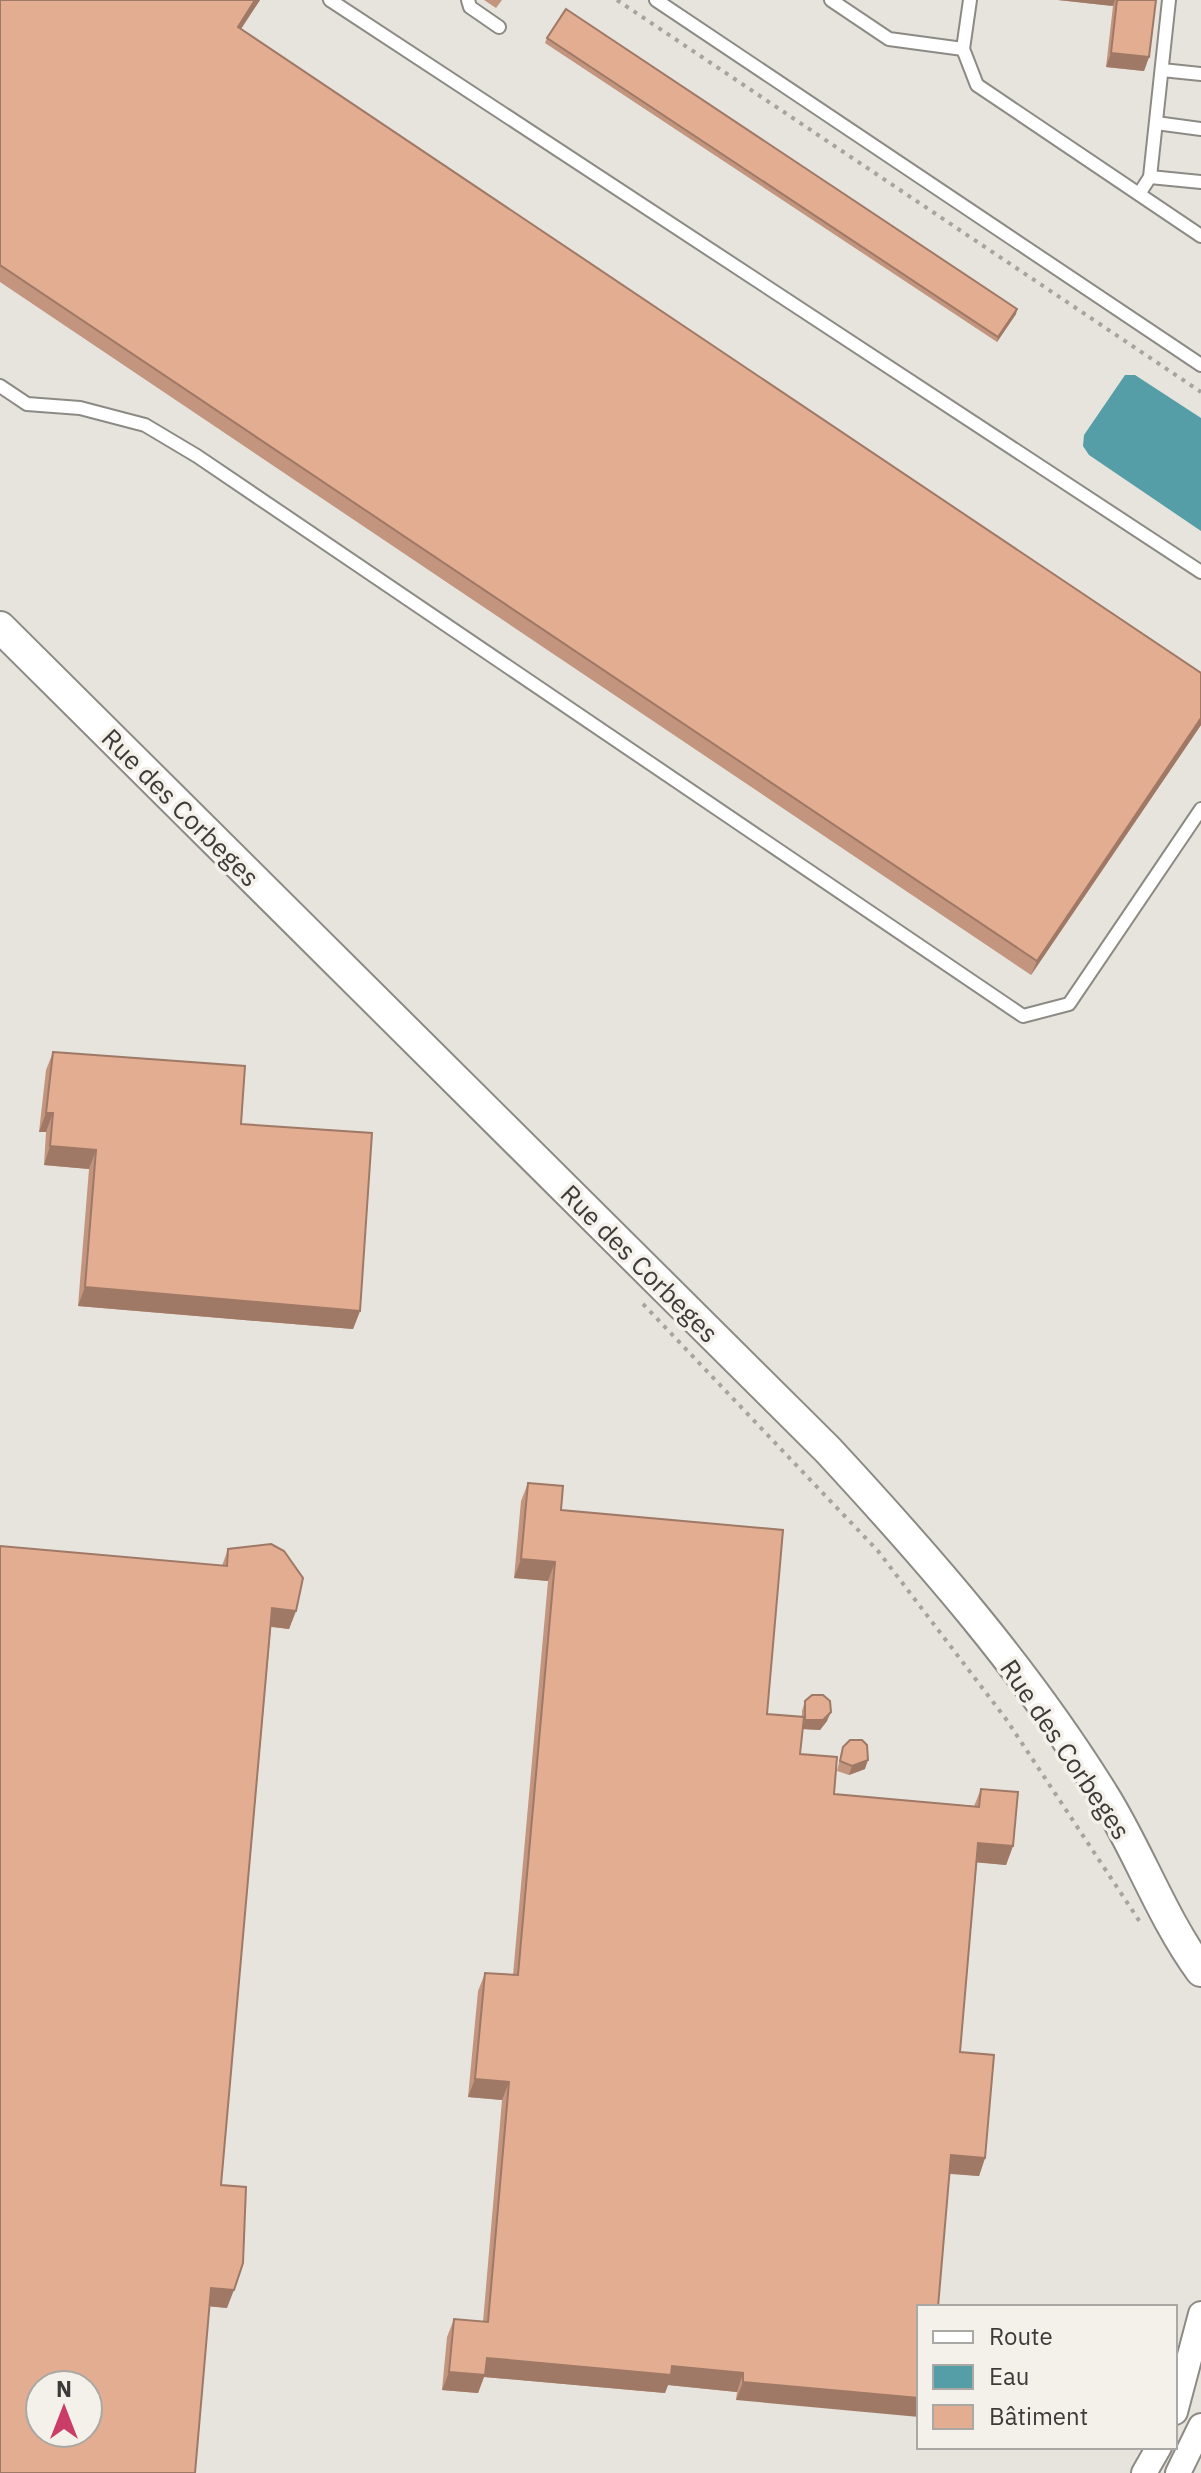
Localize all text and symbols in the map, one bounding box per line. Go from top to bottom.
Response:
street label: Rue des Corbeges [95,721,267,893]
street label: Rue des Corbeges [554,1177,726,1349]
street label: Rue des Corbeges [993,1652,1139,1846]
legend [917,2305,1177,2449]
text: Route [989,2320,1053,2352]
text: Eau [989,2360,1029,2392]
north arrow [24,2369,104,2449]
text: N [56,2374,72,2403]
text: Bâtiment [989,2400,1088,2432]

